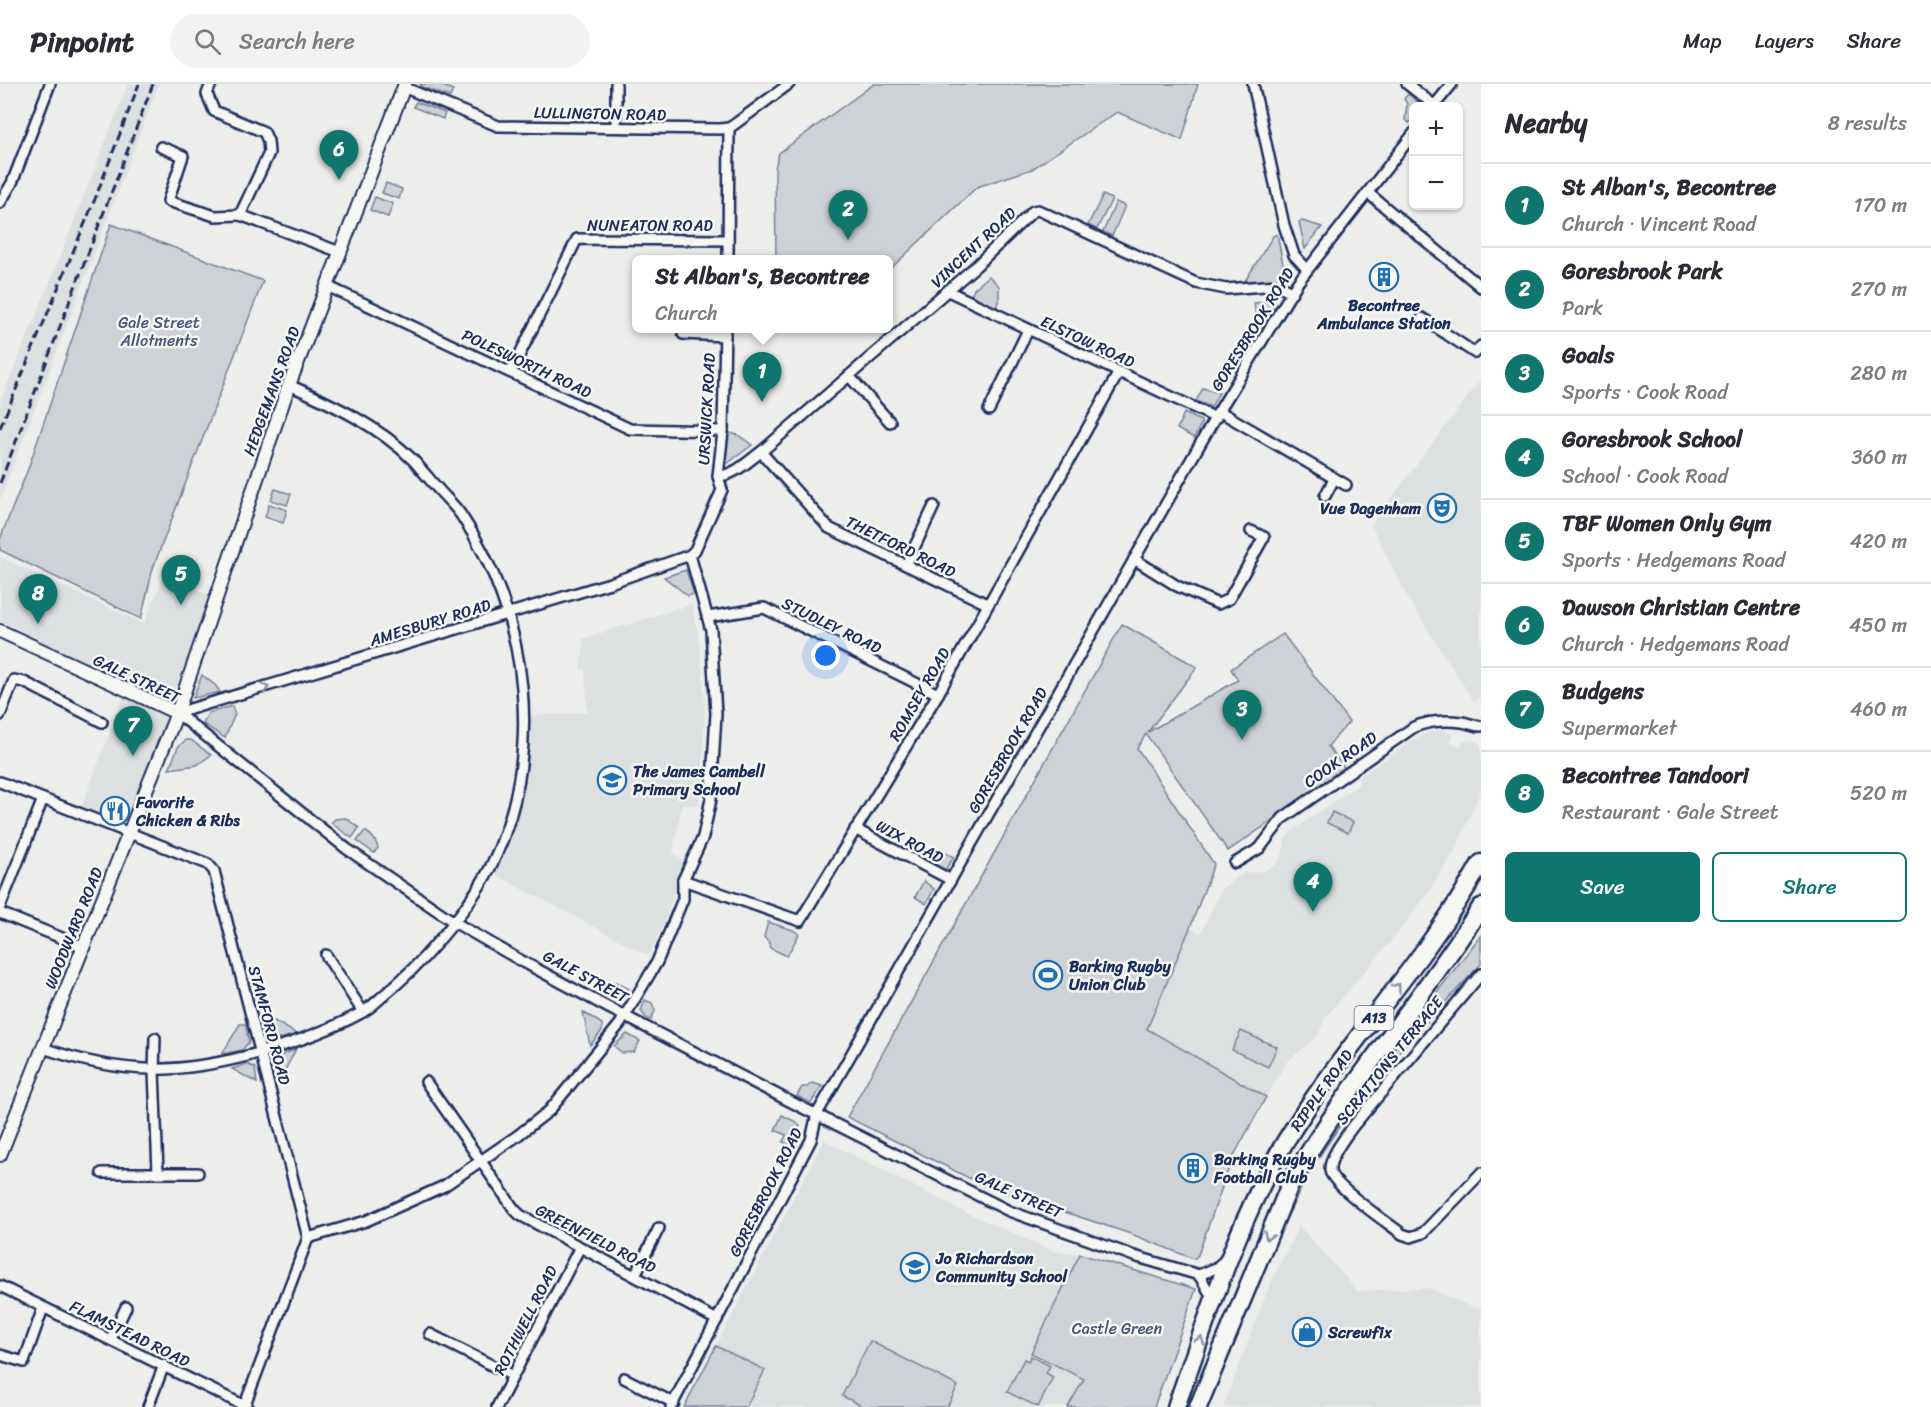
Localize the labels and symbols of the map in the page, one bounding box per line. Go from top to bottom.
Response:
street label: LULLINGTON ROAD [534,98,667,129]
pin: 6 [320,130,358,180]
pin: 2 [828,190,868,240]
street label: VINCENT ROAD [924,199,1023,295]
street label: NUNEATON ROAD [587,211,713,240]
street label: GORESBROOK ROAD [1203,261,1303,397]
building icon: Becontree Ambulance Station [1368,261,1400,293]
place label: Becontree Ambulance Station [1316,291,1451,338]
street label: ELSTOW ROAD [1036,307,1140,376]
park label: Gale Street Allotments [118,308,200,355]
street label: POLESWORTH ROAD [457,321,597,407]
street label: HEDGEMANS ROAD [235,322,309,460]
street label: URSWICK ROAD [689,352,724,466]
pin: 1 [742,352,782,402]
theatre icon: Vue Dagenham [1426,492,1458,524]
place label: Vue Dagenham [1320,494,1422,523]
street label: THETFORD ROAD [841,507,961,586]
pin: 5 [162,556,201,605]
pin: 8 [18,574,57,624]
street label: STUDLEY ROAD [777,589,887,662]
street label: AMESBURY ROAD [365,590,495,655]
your location [811,641,840,670]
street label: ROMSEY ROAD [881,641,958,747]
street label: GALE STREET [88,646,186,712]
street label: GORESBROOK ROAD [959,681,1056,819]
one-way arrow [259,683,269,695]
pin: 3 [1222,690,1262,740]
pin: 7 [114,706,152,756]
street label: COOK ROAD [1297,723,1384,796]
place label: The James Cambell Primary School [633,757,766,804]
school or university icon: The James Cambell Primary School [596,764,628,796]
place label: Favorite Chicken & Ribs [135,788,240,835]
restaurant icon: Favorite Chicken & Ribs [99,795,131,827]
street label: WIX ROAD [871,811,949,872]
street label: WOODWARD ROAD [36,862,111,993]
pin: 4 [1294,862,1332,912]
street label: GALE STREET [538,942,635,1012]
place label: Barking Rugby Union Club [1069,952,1171,999]
sports icon: Barking Rugby Union Club [1032,959,1064,991]
street label: STAMFORD ROAD [240,962,300,1089]
one-way arrow [1390,983,1401,994]
street label: SCRATTONS TERRACE [1328,988,1451,1131]
road number: A13 [1354,1006,1394,1030]
street label: RIPPLE ROAD [1282,1043,1361,1138]
street label: GORESBROOK ROAD [720,1122,811,1262]
place label: Barking Rugby Football Club [1213,1145,1316,1192]
building icon: Barking Rugby Football Club [1177,1152,1209,1184]
street label: GALE STREET [970,1162,1068,1227]
street label: GREENFIELD ROAD [530,1195,662,1282]
one-way arrow [1263,1230,1275,1241]
place label: Jo Richardson Community School [935,1244,1068,1291]
school or university icon: Jo Richardson Community School [899,1251,931,1283]
street label: ROTHWELL ROAD [485,1260,566,1380]
street label: FLAMSTEAD ROAD [64,1292,195,1375]
park label: Castle Green [1072,1314,1163,1343]
shop icon: Screwfix [1291,1316,1323,1348]
place label: Screwfix [1327,1318,1393,1347]
one-way arrow [1192,1335,1205,1346]

